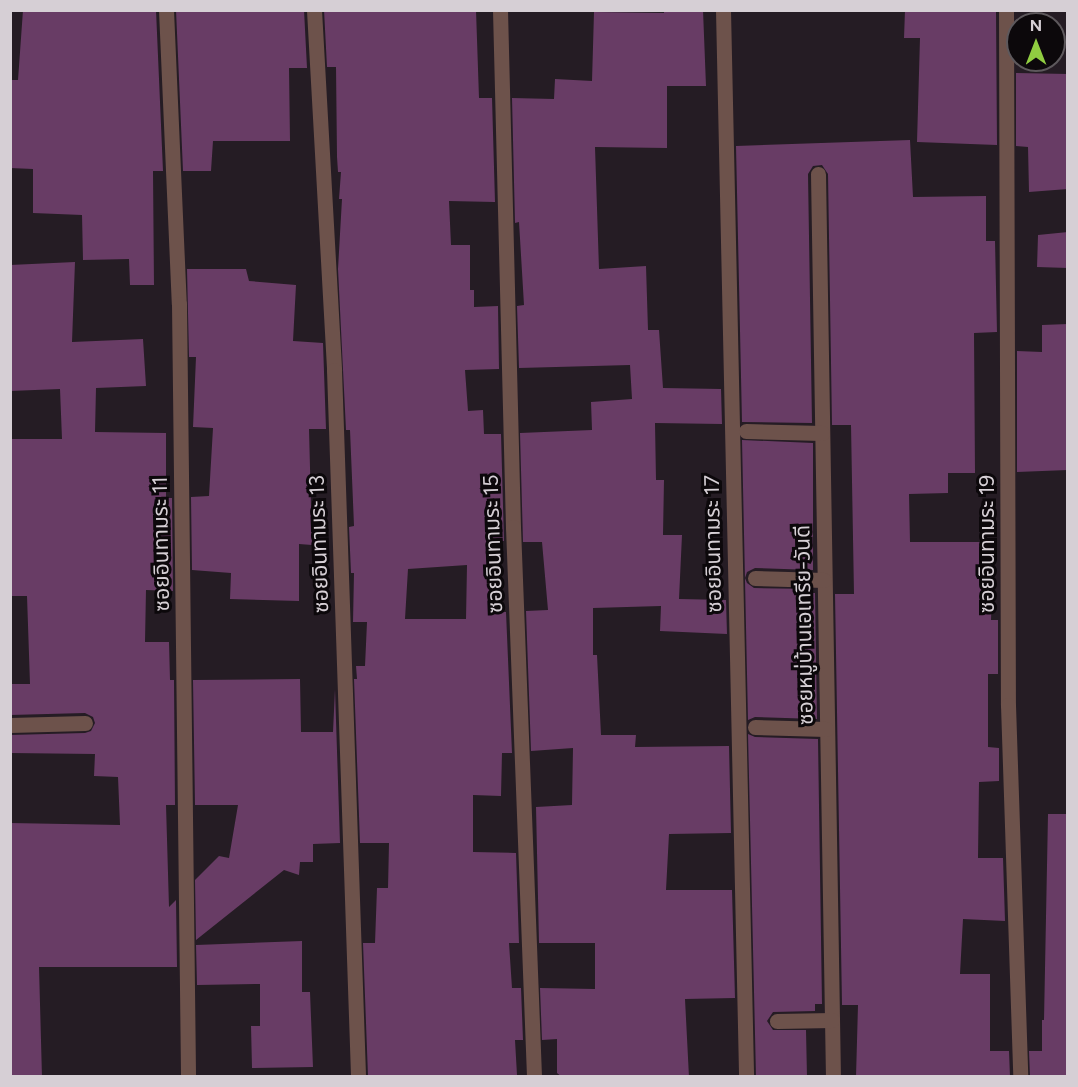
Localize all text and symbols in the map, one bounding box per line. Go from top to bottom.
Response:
north arrow [1006,12,1066,72]
text: N [1030,16,1042,35]
street label: ซอยอินทามระ 15 [478,474,508,614]
street label: ซอยอินทามระ 13 [304,475,334,613]
street label: ซอยอินทามระ 17 [699,475,727,613]
street label: ซอยอินทามระ 19 [974,475,1000,613]
street label: ซอยอินทามระ 11 [147,476,175,612]
street label: ซอยหมู่บ้านเอเทรีย-วันดี [790,525,818,725]

